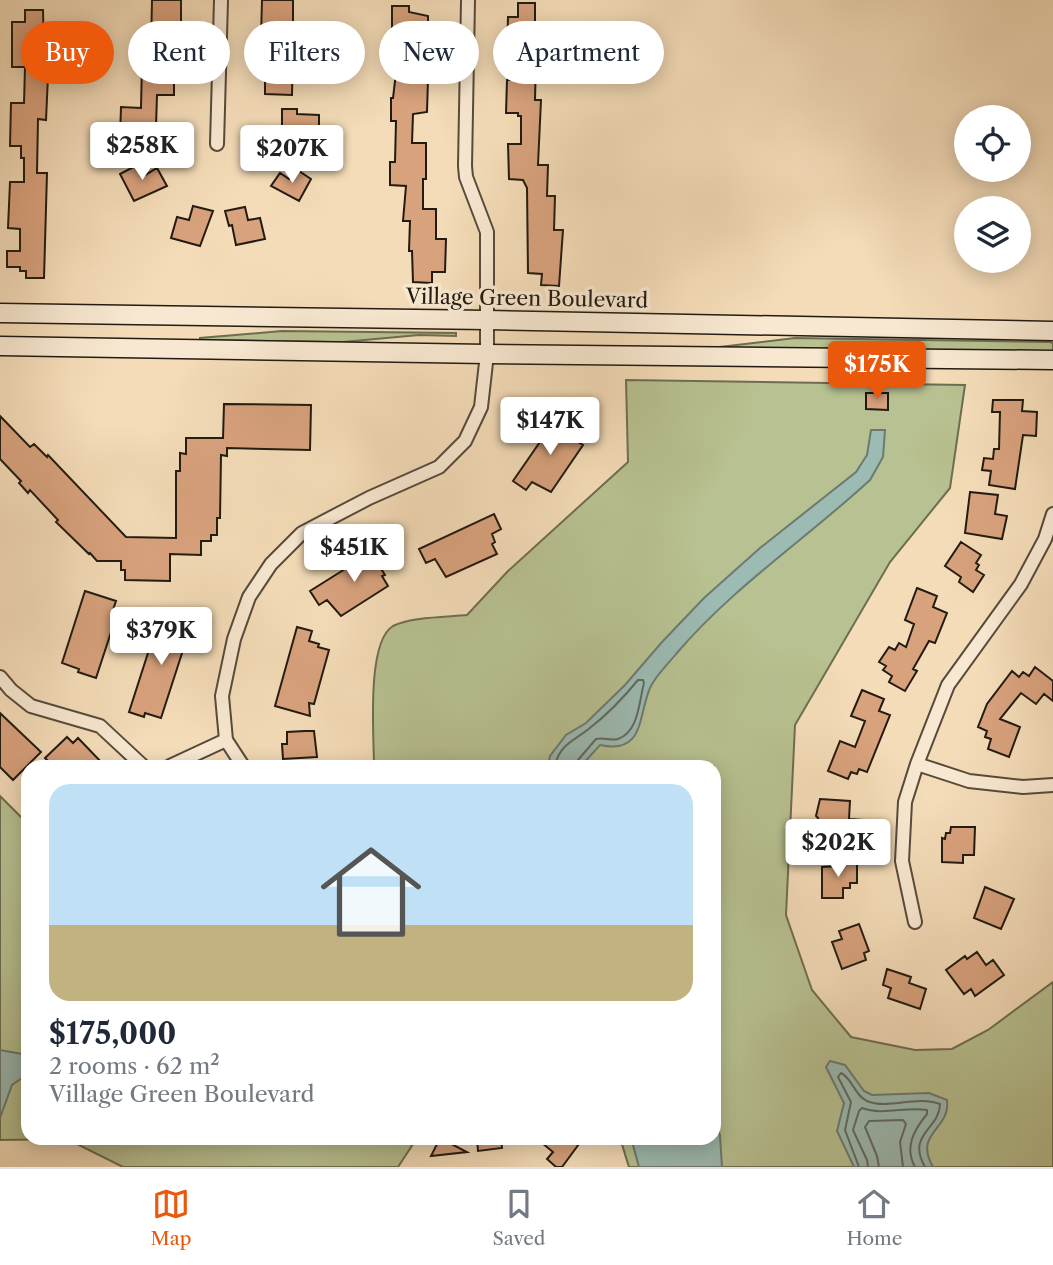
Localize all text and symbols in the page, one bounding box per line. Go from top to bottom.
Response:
chip: Buy [21,21,114,84]
chip: Rent [128,21,230,84]
chip: Filters [244,21,365,84]
chip: New [379,21,479,84]
chip: Apartment [493,21,664,84]
map controls [954,105,1031,273]
button: locate [954,105,1031,182]
pin: $258K [93,122,191,182]
pin: $207K [243,125,341,185]
text: $258K [106,131,178,159]
text: $207K [256,134,328,162]
button: layers [954,196,1031,273]
street label: Village Green Boulevard [405,283,649,313]
pin: $175K [828,342,926,401]
text: $175K [844,350,910,378]
pin: $147K [501,398,599,457]
text: $147K [516,406,584,434]
pin: $451K [305,524,403,584]
text: $451K [320,533,388,561]
pin: $379K [112,608,210,667]
text: $379K [126,616,196,644]
pin: $202K [789,820,887,879]
text: $202K [801,828,875,856]
icon: home [308,829,434,955]
text: $175,000 [49,1015,176,1052]
text: 2 rooms · 62 m² [49,1052,220,1080]
text: Village Green Boulevard [49,1080,315,1108]
tab: Map [151,1185,191,1250]
tab: Saved [493,1185,545,1250]
tab: Home [847,1185,902,1250]

